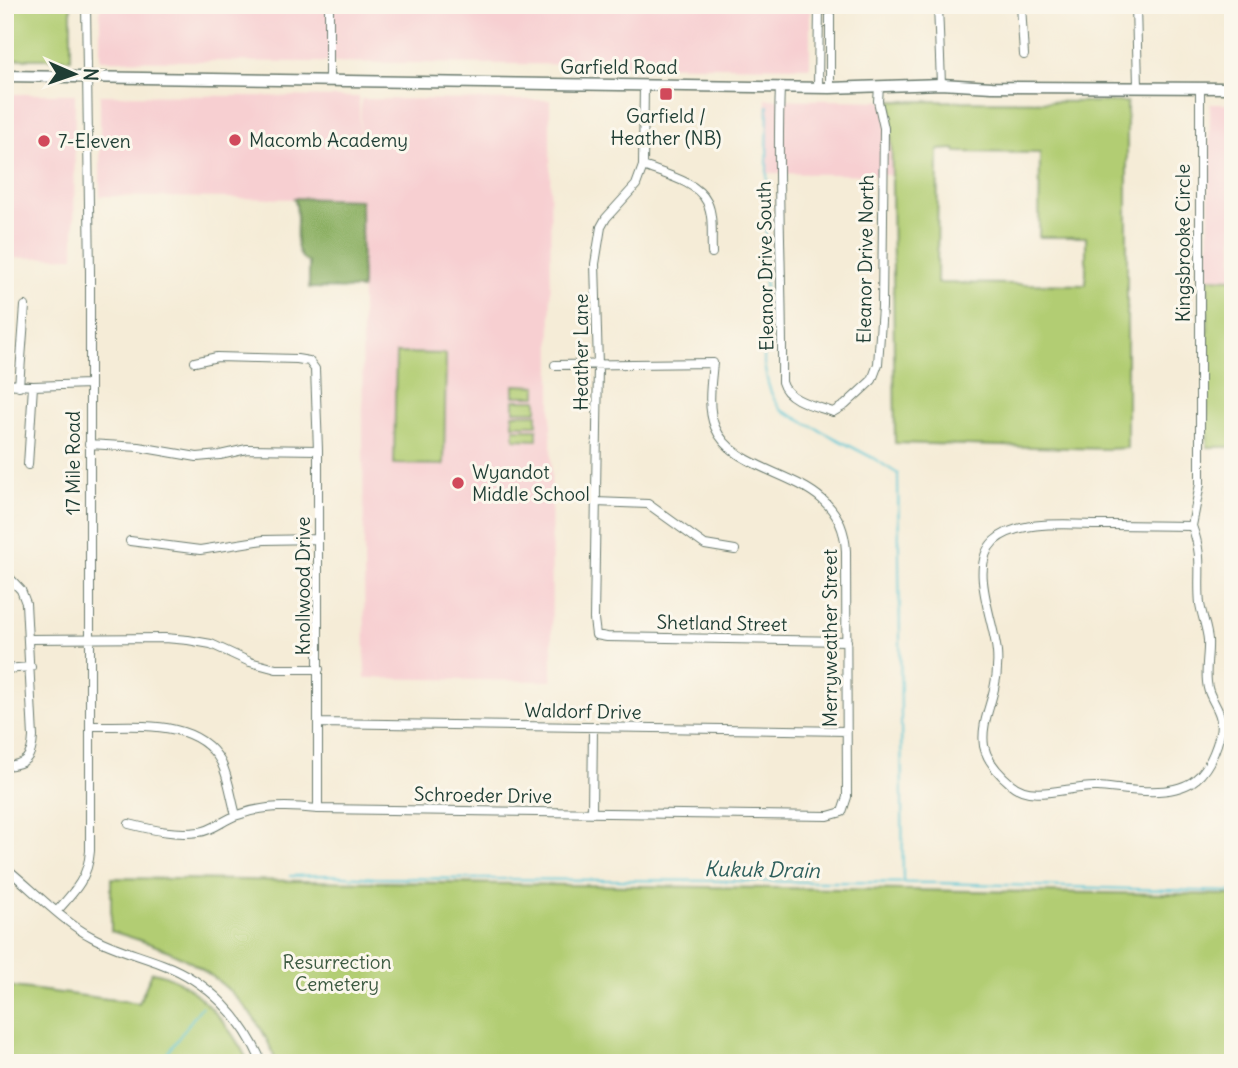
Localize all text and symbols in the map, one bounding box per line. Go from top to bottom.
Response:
north arrow [38,38,108,108]
street label: Garfield Road [560,55,678,79]
text: N [79,68,103,82]
marker: Garfield / Heather (NB) [658,86,674,102]
place label: Garfield / Heather (NB) [610,104,722,150]
place label: Macomb Academy [249,128,408,152]
place label: 7-Eleven [58,129,131,153]
marker: Macomb Academy [227,132,243,148]
marker: 7-Eleven [36,133,52,149]
street label: Kingsbrooke Circle [1171,164,1195,322]
street label: Eleanor Drive North [852,174,878,344]
street label: Eleanor Drive South [752,181,778,351]
street label: Heather Lane [569,294,593,410]
street label: 17 Mile Road [61,411,85,515]
place label: Wyandot Middle School [472,460,590,506]
marker: Wyandot Middle School [450,475,466,491]
street label: Knollwood Drive [291,517,315,655]
street label: Merryweather Street [818,549,842,727]
street label: Shetland Street [656,610,788,636]
street label: Waldorf Drive [524,698,642,724]
street label: Schroeder Drive [414,782,552,808]
water label: Kukuk Drain [704,855,821,884]
park label: Resurrection Cemetery [283,950,391,996]

